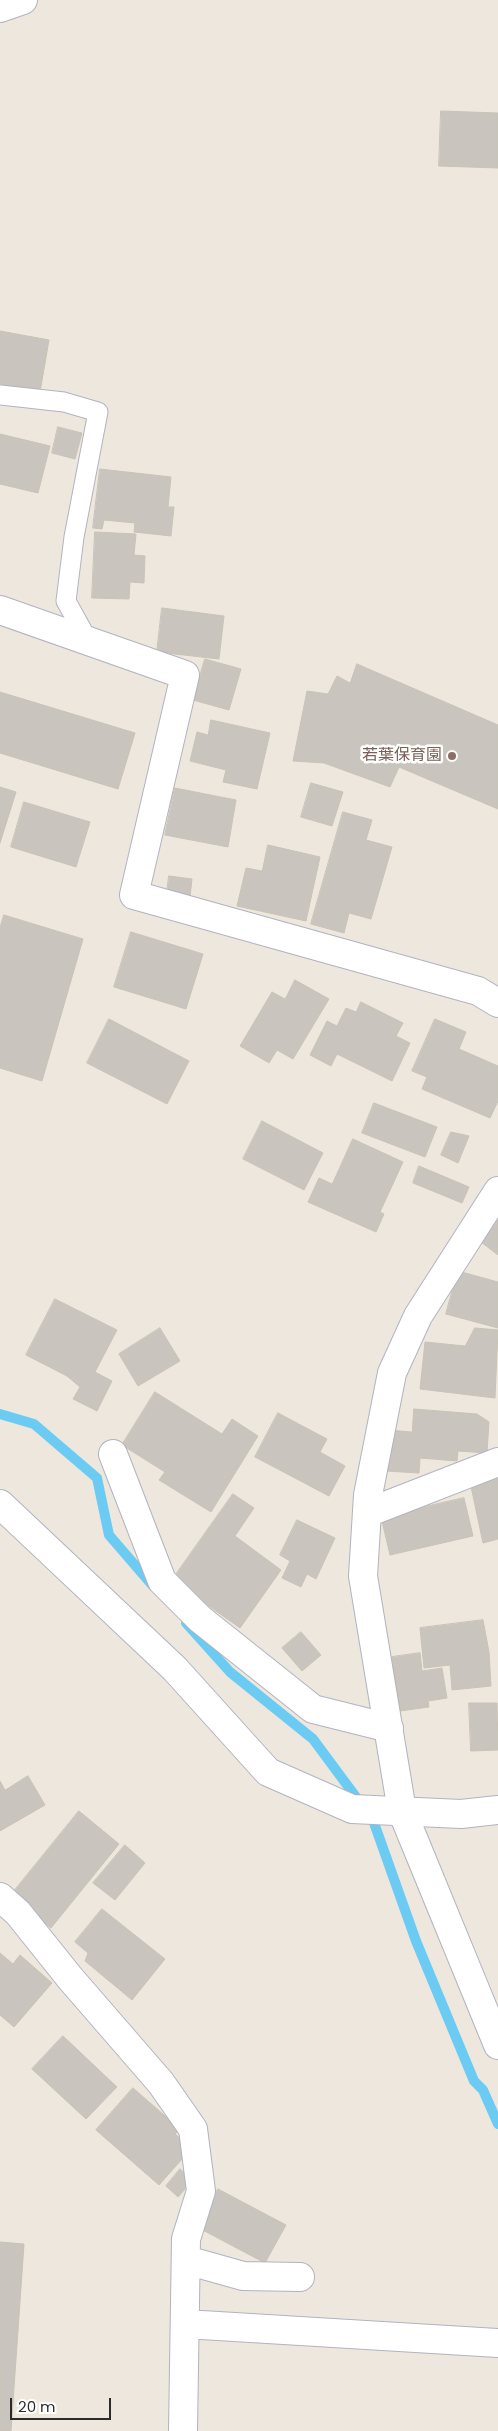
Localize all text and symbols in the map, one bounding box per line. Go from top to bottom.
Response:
place label: 若葉保育園 [362,746,442,766]
marker: 若葉保育園 [446,750,458,762]
scale bar [12,2388,114,2420]
text: 20 m [18,2396,56,2417]

